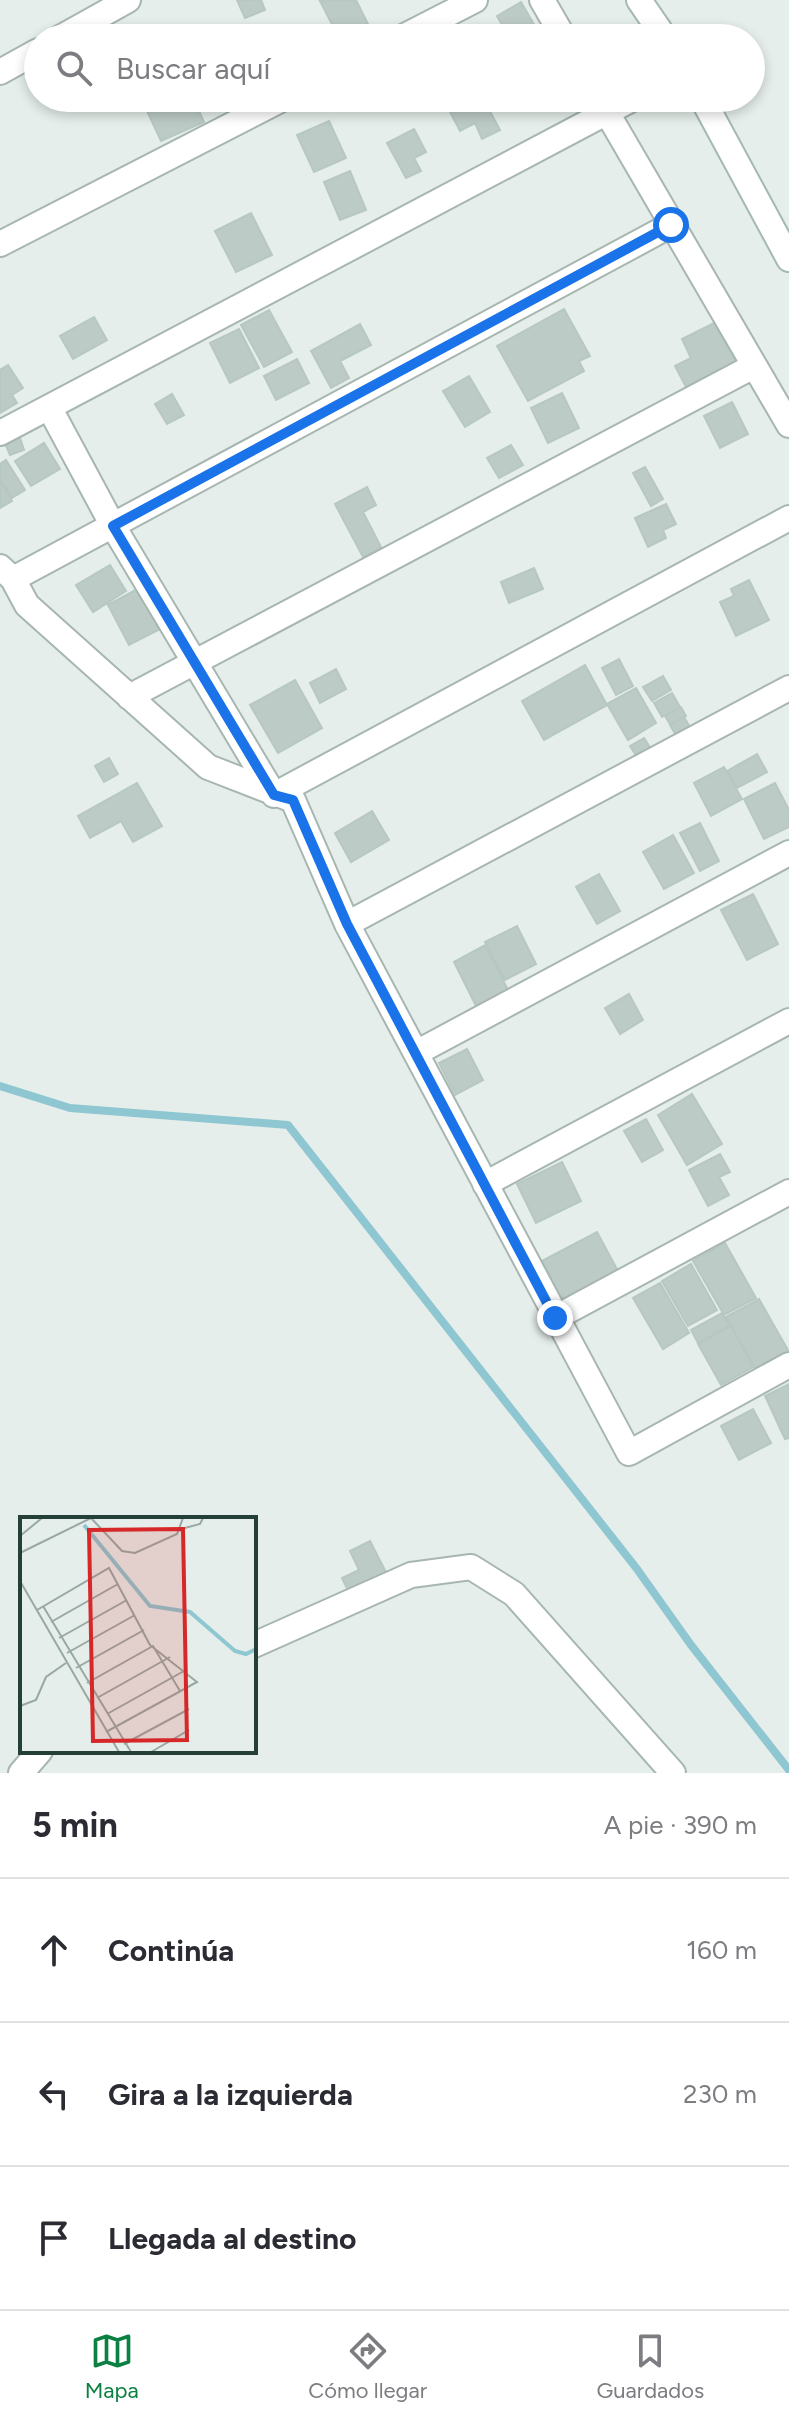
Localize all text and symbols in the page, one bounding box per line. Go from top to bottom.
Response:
search box [24,24,765,112]
icon: search [52,46,96,90]
text: Buscar aquí [116,50,270,87]
route start [653,207,689,243]
route end [537,1300,573,1336]
inset map [20,1517,256,1753]
text: 5 min [32,1805,118,1846]
text: A pie · 390 m [604,1809,757,1841]
icon: ahead [32,1928,76,1972]
text: Continúa [108,1932,234,1969]
text: 160 m [686,1934,757,1966]
icon: left [32,2072,76,2116]
text: Gira a la izquierda [108,2076,353,2113]
text: 230 m [683,2078,757,2110]
icon: arrive [32,2216,76,2260]
text: Llegada al destino [108,2220,356,2257]
tab: Mapa [85,2329,139,2404]
tab: Cómo llegar [308,2329,427,2404]
tab: Guardados [597,2329,704,2404]

